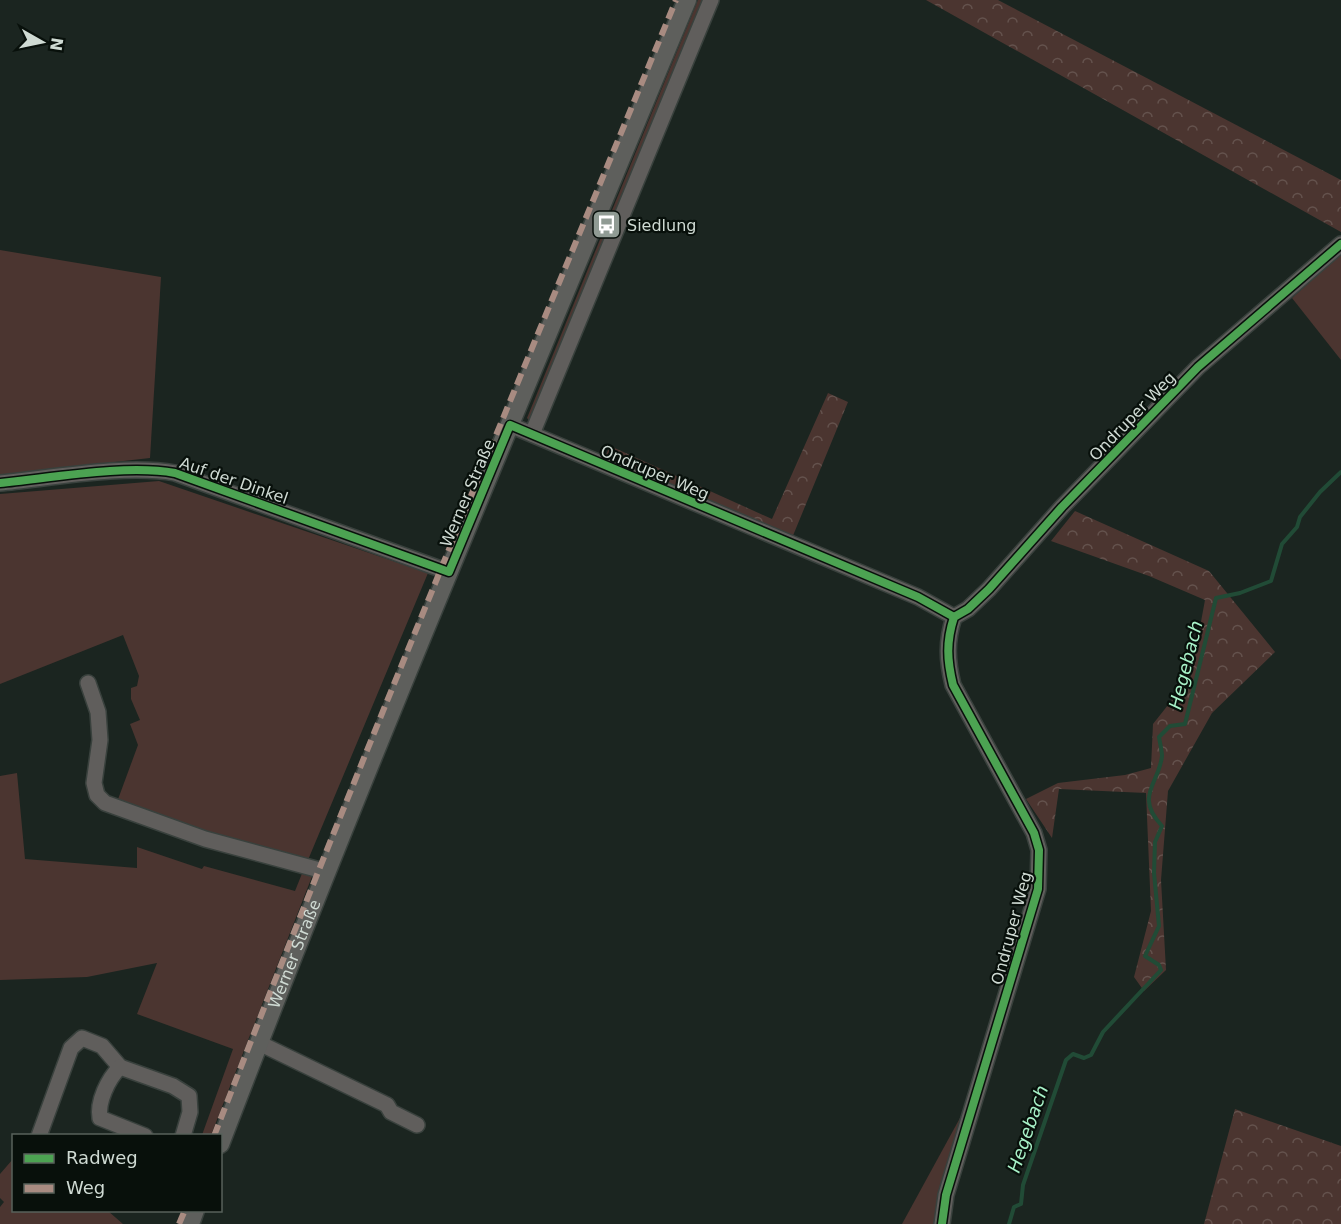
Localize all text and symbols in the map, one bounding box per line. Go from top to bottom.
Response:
north arrow [12,12,72,72]
text: N [46,36,67,52]
bus stop icon: Siedlung [590,209,622,241]
place label: Siedlung [627,216,696,235]
street label: Ondruper Weg [1085,368,1180,465]
street label: Werner Straße [436,436,499,550]
street label: Ondruper Weg [598,441,712,504]
street label: Auf der Dinkel [177,453,291,508]
water label: Hegebach [1164,618,1207,712]
street label: Ondruper Weg [987,870,1036,987]
street label: Werner Straße [264,897,324,1011]
water label: Hegebach [1003,1082,1052,1175]
legend [12,1134,222,1212]
text: Radweg [66,1147,138,1168]
text: Weg [66,1177,105,1198]

